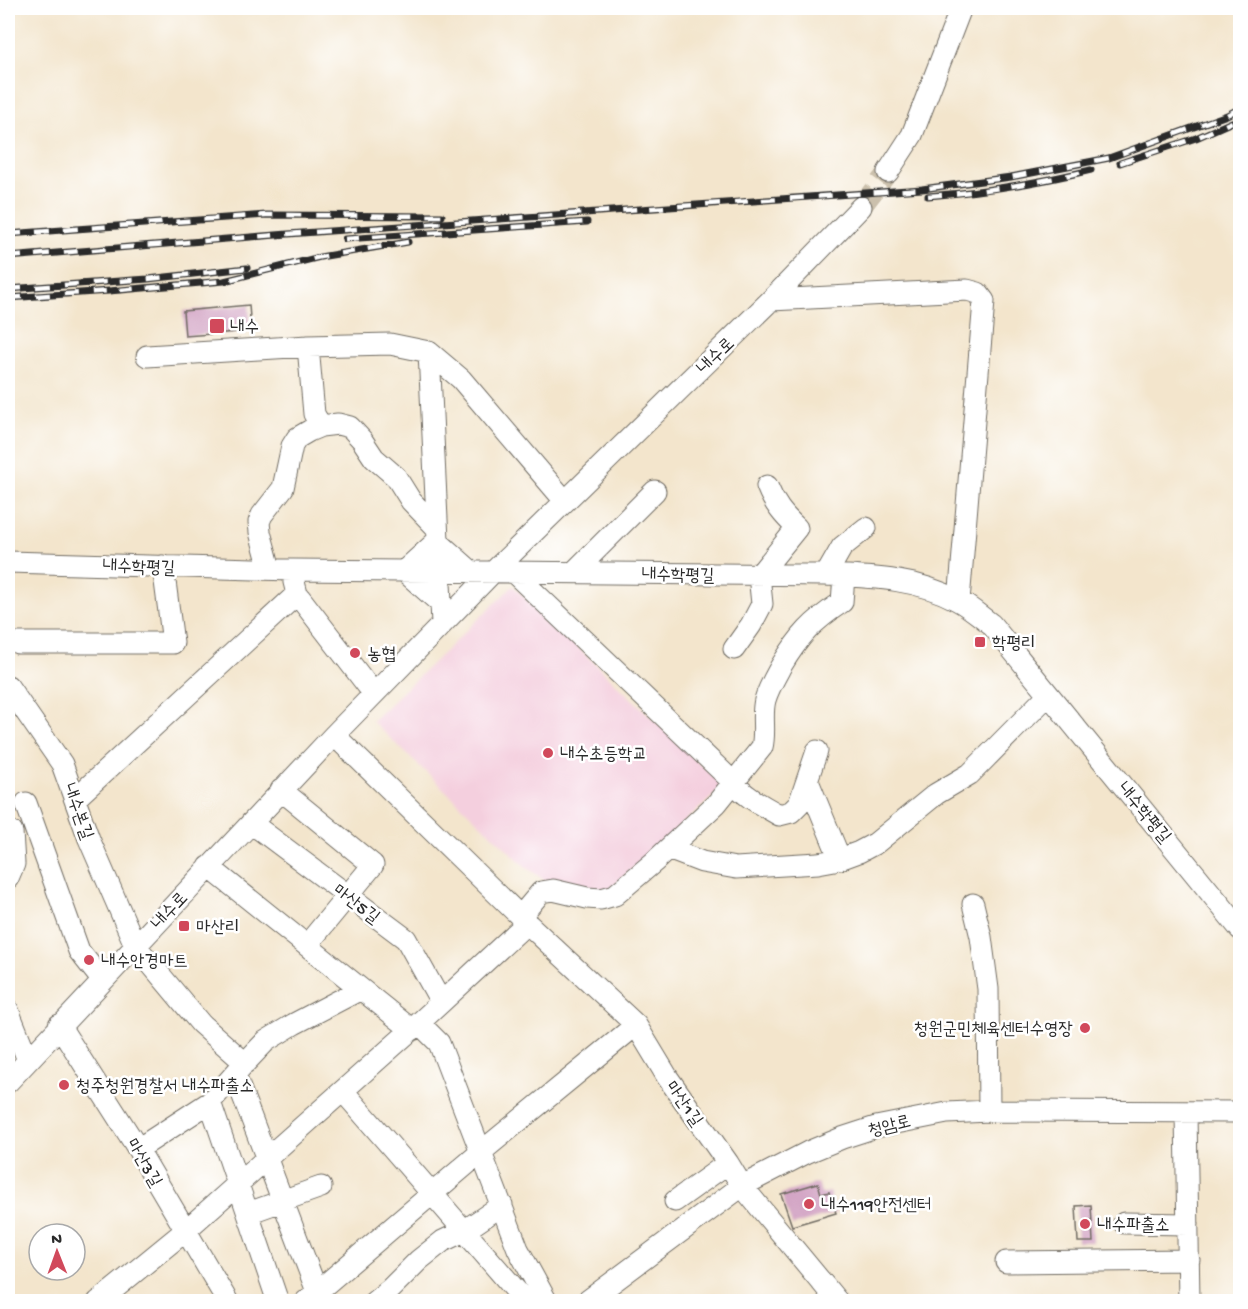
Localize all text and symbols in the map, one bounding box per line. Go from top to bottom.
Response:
marker: 내수 [208,317,226,335]
place label: 내수 [230,318,259,339]
street label: 내수로 [694,334,740,379]
street label: 내수학평길 [102,557,176,580]
street label: 내수학평길 [642,565,715,588]
place label: 학평리 [992,634,1035,655]
marker: 학평리 [973,635,987,649]
place label: 농협 [367,645,396,666]
marker: 농협 [348,646,362,660]
place label: 내수초등학교 [560,745,647,766]
marker: 내수초등학교 [541,746,555,760]
street label: 내수학평길 [1112,779,1175,848]
street label: 내수본길 [57,781,97,843]
street label: 마산5길 [328,881,383,930]
street label: 내수로 [148,889,193,935]
place label: 마산리 [196,918,239,939]
marker: 마산리 [177,919,191,933]
place label: 내수안경마트 [101,952,188,973]
marker: 내수안경마트 [82,953,96,967]
place label: 청원군민체육센터수영장 [914,1020,1073,1041]
marker: 청원군민체육센터수영장 [1078,1021,1092,1035]
place label: 청주청원경찰서 내수파출소 [76,1077,254,1098]
marker: 청주청원경찰서 내수파출소 [57,1078,71,1092]
street label: 마산1길 [660,1078,706,1132]
street label: 청암로 [866,1112,913,1143]
street label: 마산3길 [121,1135,165,1192]
place label: 내수119안전센터 [821,1196,931,1217]
marker: 내수119안전센터 [802,1197,816,1211]
place label: 내수파출소 [1097,1216,1169,1237]
marker: 내수파출소 [1078,1217,1092,1231]
north arrow [27,1222,87,1282]
text: N [51,1231,63,1250]

